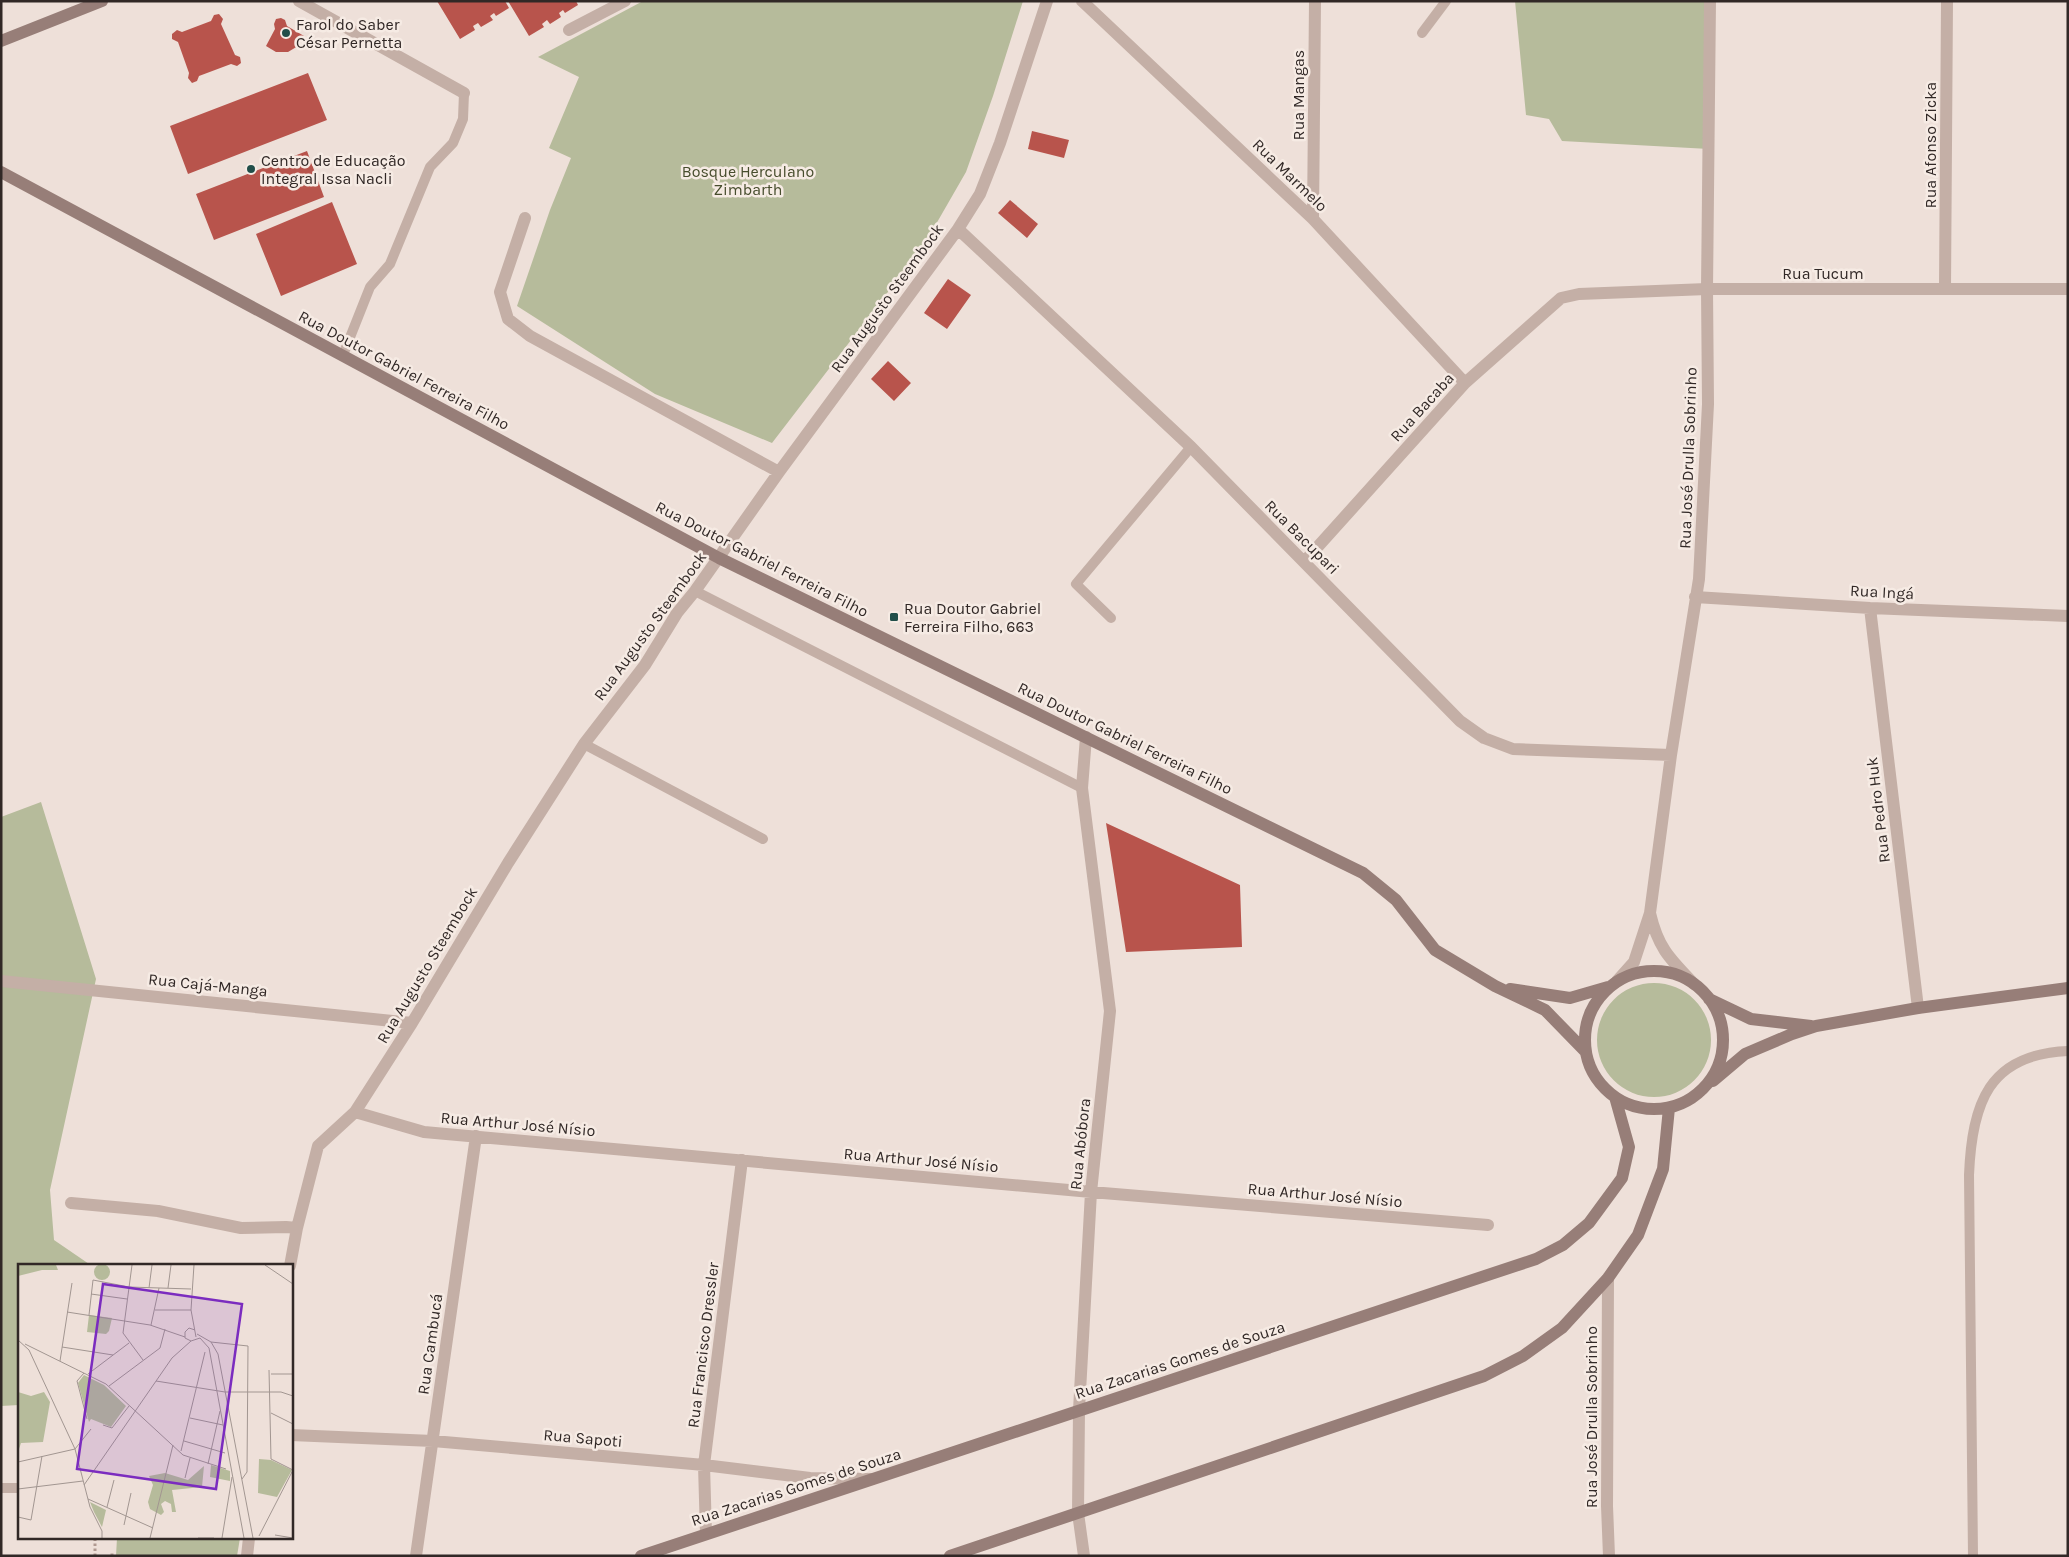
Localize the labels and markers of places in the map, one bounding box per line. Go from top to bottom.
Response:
place label: Farol do Saber César Pernetta [296,15,402,52]
marker: Farol do Saber César Pernetta [280,27,292,39]
place label: Centro de Educação Integral Issa Nacli [261,151,406,188]
marker: Centro de Educação Integral Issa Nacli [245,163,257,175]
place label: Rua Doutor Gabriel Ferreira Filho, 663 [904,599,1041,636]
marker: Rua Doutor Gabriel Ferreira Filho, 663 [888,611,900,623]

